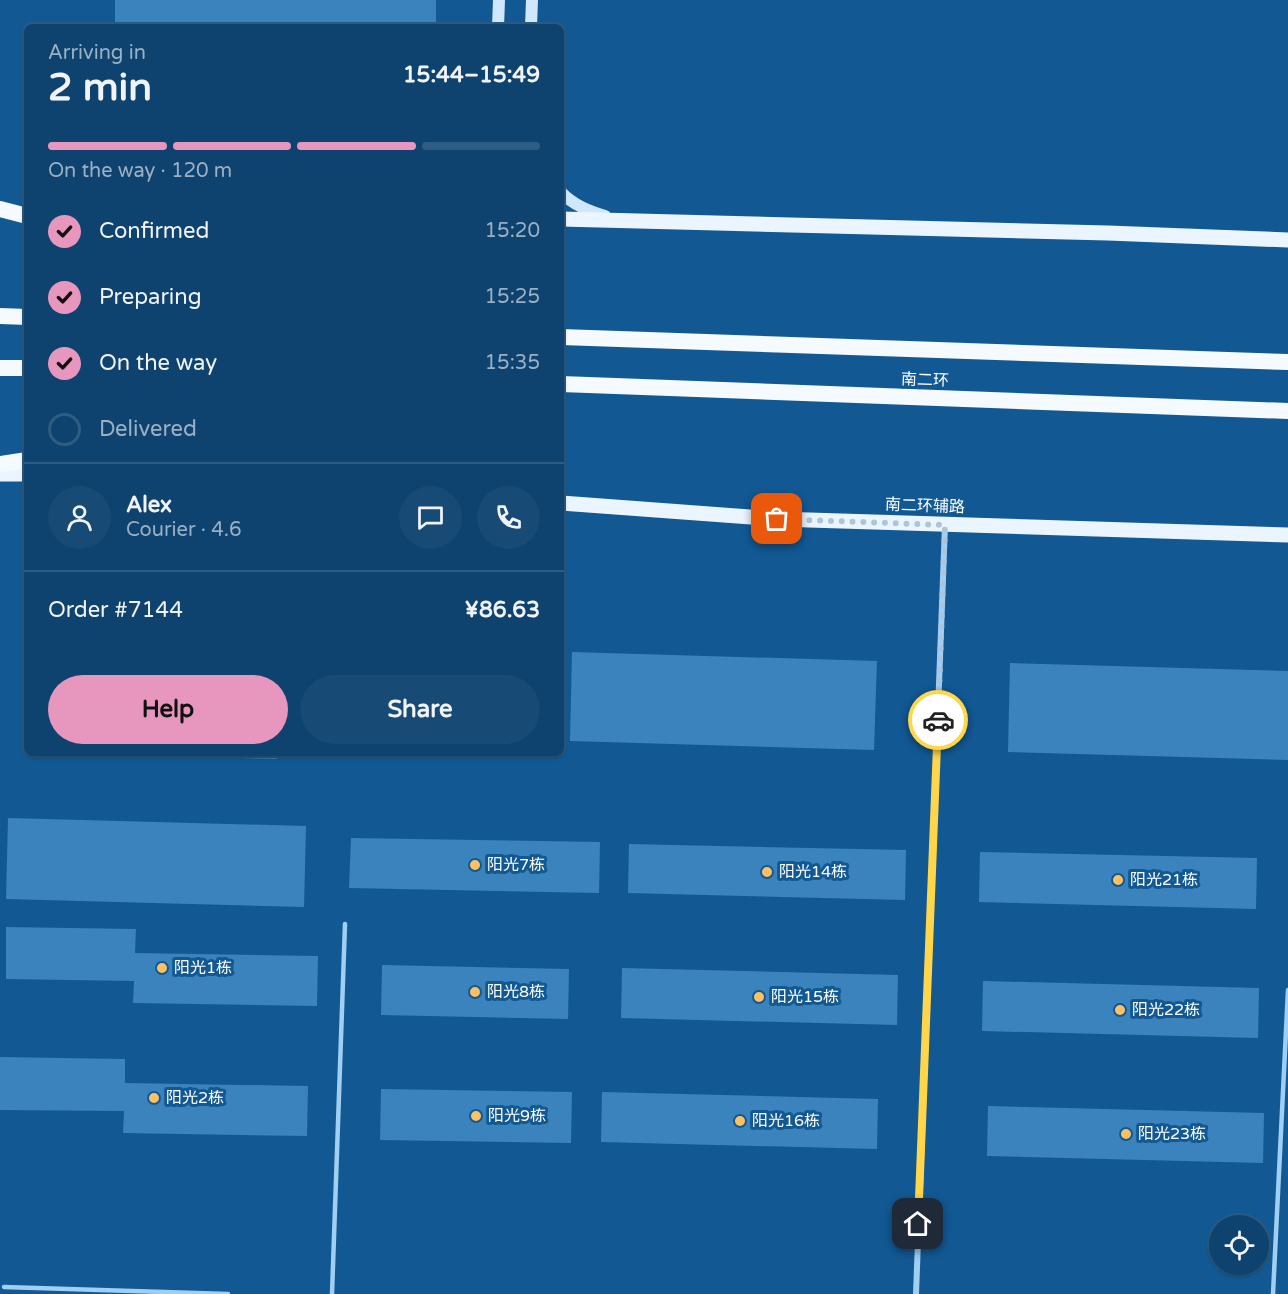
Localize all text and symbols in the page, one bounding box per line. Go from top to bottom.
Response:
text: Arriving in [48,41,146,65]
text: 15:44–15:49 [403,62,540,88]
text: 2 min [48,64,152,111]
text: On the way · 120 m [48,159,232,183]
icon: check [48,215,81,248]
text: Confirmed [99,218,209,244]
text: 15:20 [485,219,540,243]
icon: check [48,281,81,314]
text: Preparing [99,284,202,310]
text: 15:25 [485,285,540,309]
icon: check [48,347,81,380]
text: On the way [99,350,217,376]
text: 15:35 [485,351,540,375]
street label: 南二环 [901,369,949,391]
text: Delivered [99,416,197,442]
button: person [48,486,111,549]
button: chat [399,486,462,549]
button: phone [477,486,540,549]
text: Alex [126,492,172,518]
pin [751,493,802,544]
street label: 南二环辅路 [885,495,965,517]
icon: bag [760,502,793,535]
text: Courier · 4.6 [126,518,241,542]
text: Order #7144 [48,597,183,623]
text: ¥86.63 [465,597,540,623]
button: Help [48,675,288,744]
button: Share [300,675,540,744]
courier [908,690,968,750]
icon: car [922,704,955,737]
place label: 阳光7栋 [487,855,545,875]
marker: 阳光7栋 [468,858,482,872]
place label: 阳光14栋 [779,862,847,882]
marker: 阳光14栋 [760,865,774,879]
place label: 阳光21栋 [1130,870,1198,890]
marker: 阳光21栋 [1111,873,1125,887]
place label: 阳光1栋 [174,958,232,978]
marker: 阳光1栋 [155,961,169,975]
place label: 阳光8栋 [487,982,545,1002]
marker: 阳光8栋 [468,985,482,999]
place label: 阳光15栋 [771,987,839,1007]
marker: 阳光15栋 [752,990,766,1004]
place label: 阳光22栋 [1132,1000,1200,1020]
marker: 阳光22栋 [1113,1003,1127,1017]
place label: 阳光2栋 [166,1088,224,1108]
marker: 阳光2栋 [147,1091,161,1105]
place label: 阳光9栋 [488,1106,546,1126]
marker: 阳光9栋 [469,1109,483,1123]
place label: 阳光16栋 [752,1111,820,1131]
marker: 阳光16栋 [733,1114,747,1128]
place label: 阳光23栋 [1138,1124,1206,1144]
marker: 阳光23栋 [1119,1127,1133,1141]
pin [892,1198,943,1249]
icon: home [901,1207,934,1240]
map controls [1209,1215,1269,1275]
button: locate [1209,1215,1269,1275]

